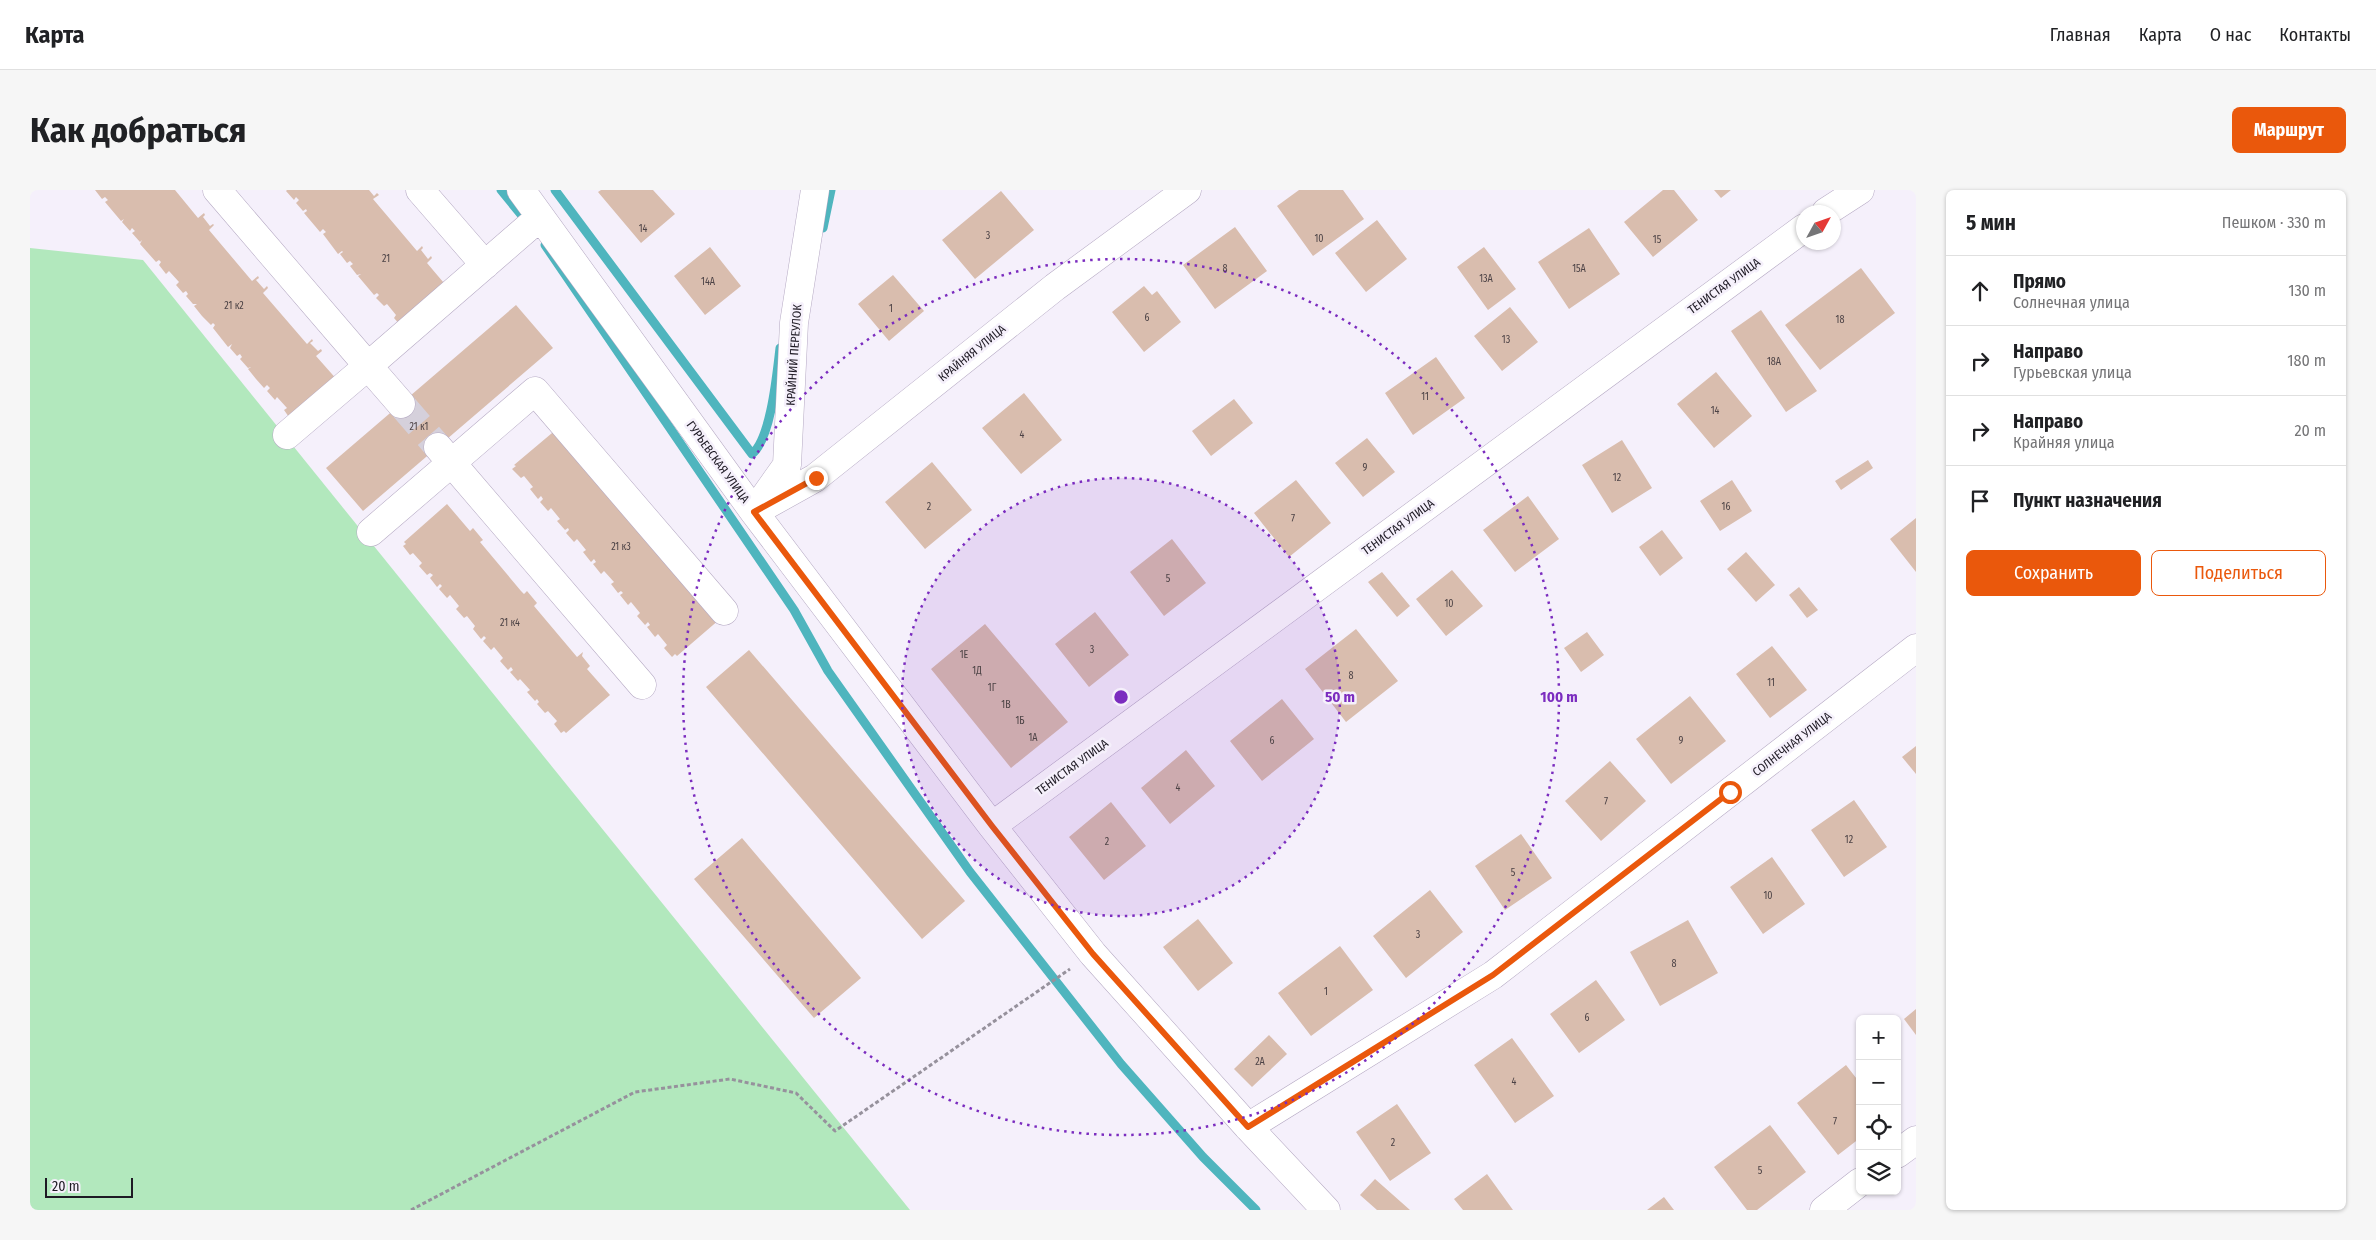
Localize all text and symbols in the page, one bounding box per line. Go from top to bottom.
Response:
text: Карта [25,21,84,49]
text: Главная [2050,24,2111,46]
text: Карта [2139,24,2182,46]
text: О нас [2210,24,2251,46]
text: Контакты [2279,24,2351,46]
button: Маршрут [2232,107,2346,153]
text: Как добраться [30,109,247,151]
north arrow [1796,205,1841,250]
text: 5 мин [1966,210,2016,236]
text: Пешком · 330 m [2222,213,2326,232]
house number: 14 [639,223,648,235]
house number: 3 [986,230,991,242]
house number: 10 [1314,233,1324,245]
house number: 15 [1653,234,1662,246]
house number: 21 [382,253,390,265]
street label: ТЕНИСТАЯ УЛИЦА [1685,255,1763,317]
house number: 8 [1223,263,1228,275]
house number: 15А [1572,263,1587,275]
text: Прямо [2013,270,2066,293]
house number: 13А [1479,273,1494,285]
house number: 14А [701,276,716,288]
icon: ahead [1966,277,1994,305]
text: 130 m [2288,281,2326,300]
text: Солнечная улица [2013,293,2130,312]
house number: 21 к2 [224,300,244,312]
street label: КРАЙНИЙ ПЕРЕУЛОК [782,303,805,406]
house number: 1 [889,303,893,315]
house number: 6 [1145,312,1150,324]
house number: 18 [1836,314,1844,326]
street label: КРАЙНЯЯ УЛИЦА [935,320,1009,384]
house number: 13 [1502,334,1511,346]
text: Направо [2013,340,2083,363]
icon: right [1966,347,1994,375]
text: 180 m [2287,351,2326,370]
house number: 18А [1767,356,1782,368]
text: Гурьевская улица [2013,363,2132,382]
house number: 11 [1421,391,1429,403]
house number: 14 [1711,405,1720,417]
text: Направо [2013,410,2083,433]
icon: right [1966,417,1994,445]
street label: ГУРЬЕВСКАЯ УЛИЦА [684,418,753,506]
house number: 21 к1 [410,421,428,433]
text: 20 m [2295,421,2326,440]
house number: 4 [1020,429,1025,441]
text: Крайняя улица [2013,433,2115,452]
house number: 9 [1363,462,1368,474]
route end [805,467,828,490]
house number: 12 [1613,472,1622,484]
icon: arrive [1966,487,1994,515]
text: Пункт назначения [2013,489,2162,512]
street label: ТЕНИСТАЯ УЛИЦА [1359,496,1437,558]
house number: 2 [927,501,932,513]
house number: 16 [1722,501,1730,513]
house number: 7 [1291,513,1295,525]
house number: 21 к3 [611,541,631,553]
button: Сохранить [1966,550,2141,596]
button: Поделиться [2151,550,2326,596]
house number: 5 [1166,573,1171,585]
house number: 10 [1444,598,1454,610]
house number: 21 к4 [500,617,520,629]
house number: 3 [1090,644,1095,656]
house number: 1Е [960,649,969,661]
house number: 1Д [972,665,982,677]
house number: 8 [1349,670,1354,682]
house number: 11 [1767,677,1775,689]
house number: 1Г [988,682,997,694]
centre of rings [1112,688,1130,706]
text: 50 m [1325,688,1355,706]
text: 100 m [1540,688,1578,706]
house number: 1В [1001,699,1011,711]
street label: СОЛНЕЧНАЯ УЛИЦА [1750,708,1835,779]
house number: 1Б [1015,715,1025,727]
house number: 1А [1028,732,1038,744]
house number: 6 [1270,735,1275,747]
house number: 9 [1679,735,1684,747]
street label: ТЕНИСТАЯ УЛИЦА [1033,736,1111,798]
route start [1719,781,1742,804]
house number: 4 [1176,782,1181,794]
house number: 7 [1604,796,1608,808]
house number: 12 [1845,834,1854,846]
house number: 2 [1105,836,1110,848]
house number: 5 [1511,867,1516,879]
house number: 10 [1763,890,1773,902]
house number: 3 [1416,929,1421,941]
house number: 8 [1672,958,1677,970]
house number: 1 [1324,986,1328,998]
house number: 6 [1585,1012,1590,1024]
map controls [1856,1015,1901,1195]
button: + [1856,1015,1901,1060]
house number: 2А [1255,1056,1266,1068]
button: − [1856,1060,1901,1105]
house number: 4 [1512,1076,1517,1088]
button: locate [1856,1105,1901,1150]
house number: 7 [1833,1116,1837,1128]
house number: 2 [1391,1137,1396,1149]
button: layers [1856,1150,1901,1195]
house number: 5 [1758,1165,1763,1177]
scale bar [45,1175,132,1198]
text: 20 m [52,1178,80,1195]

